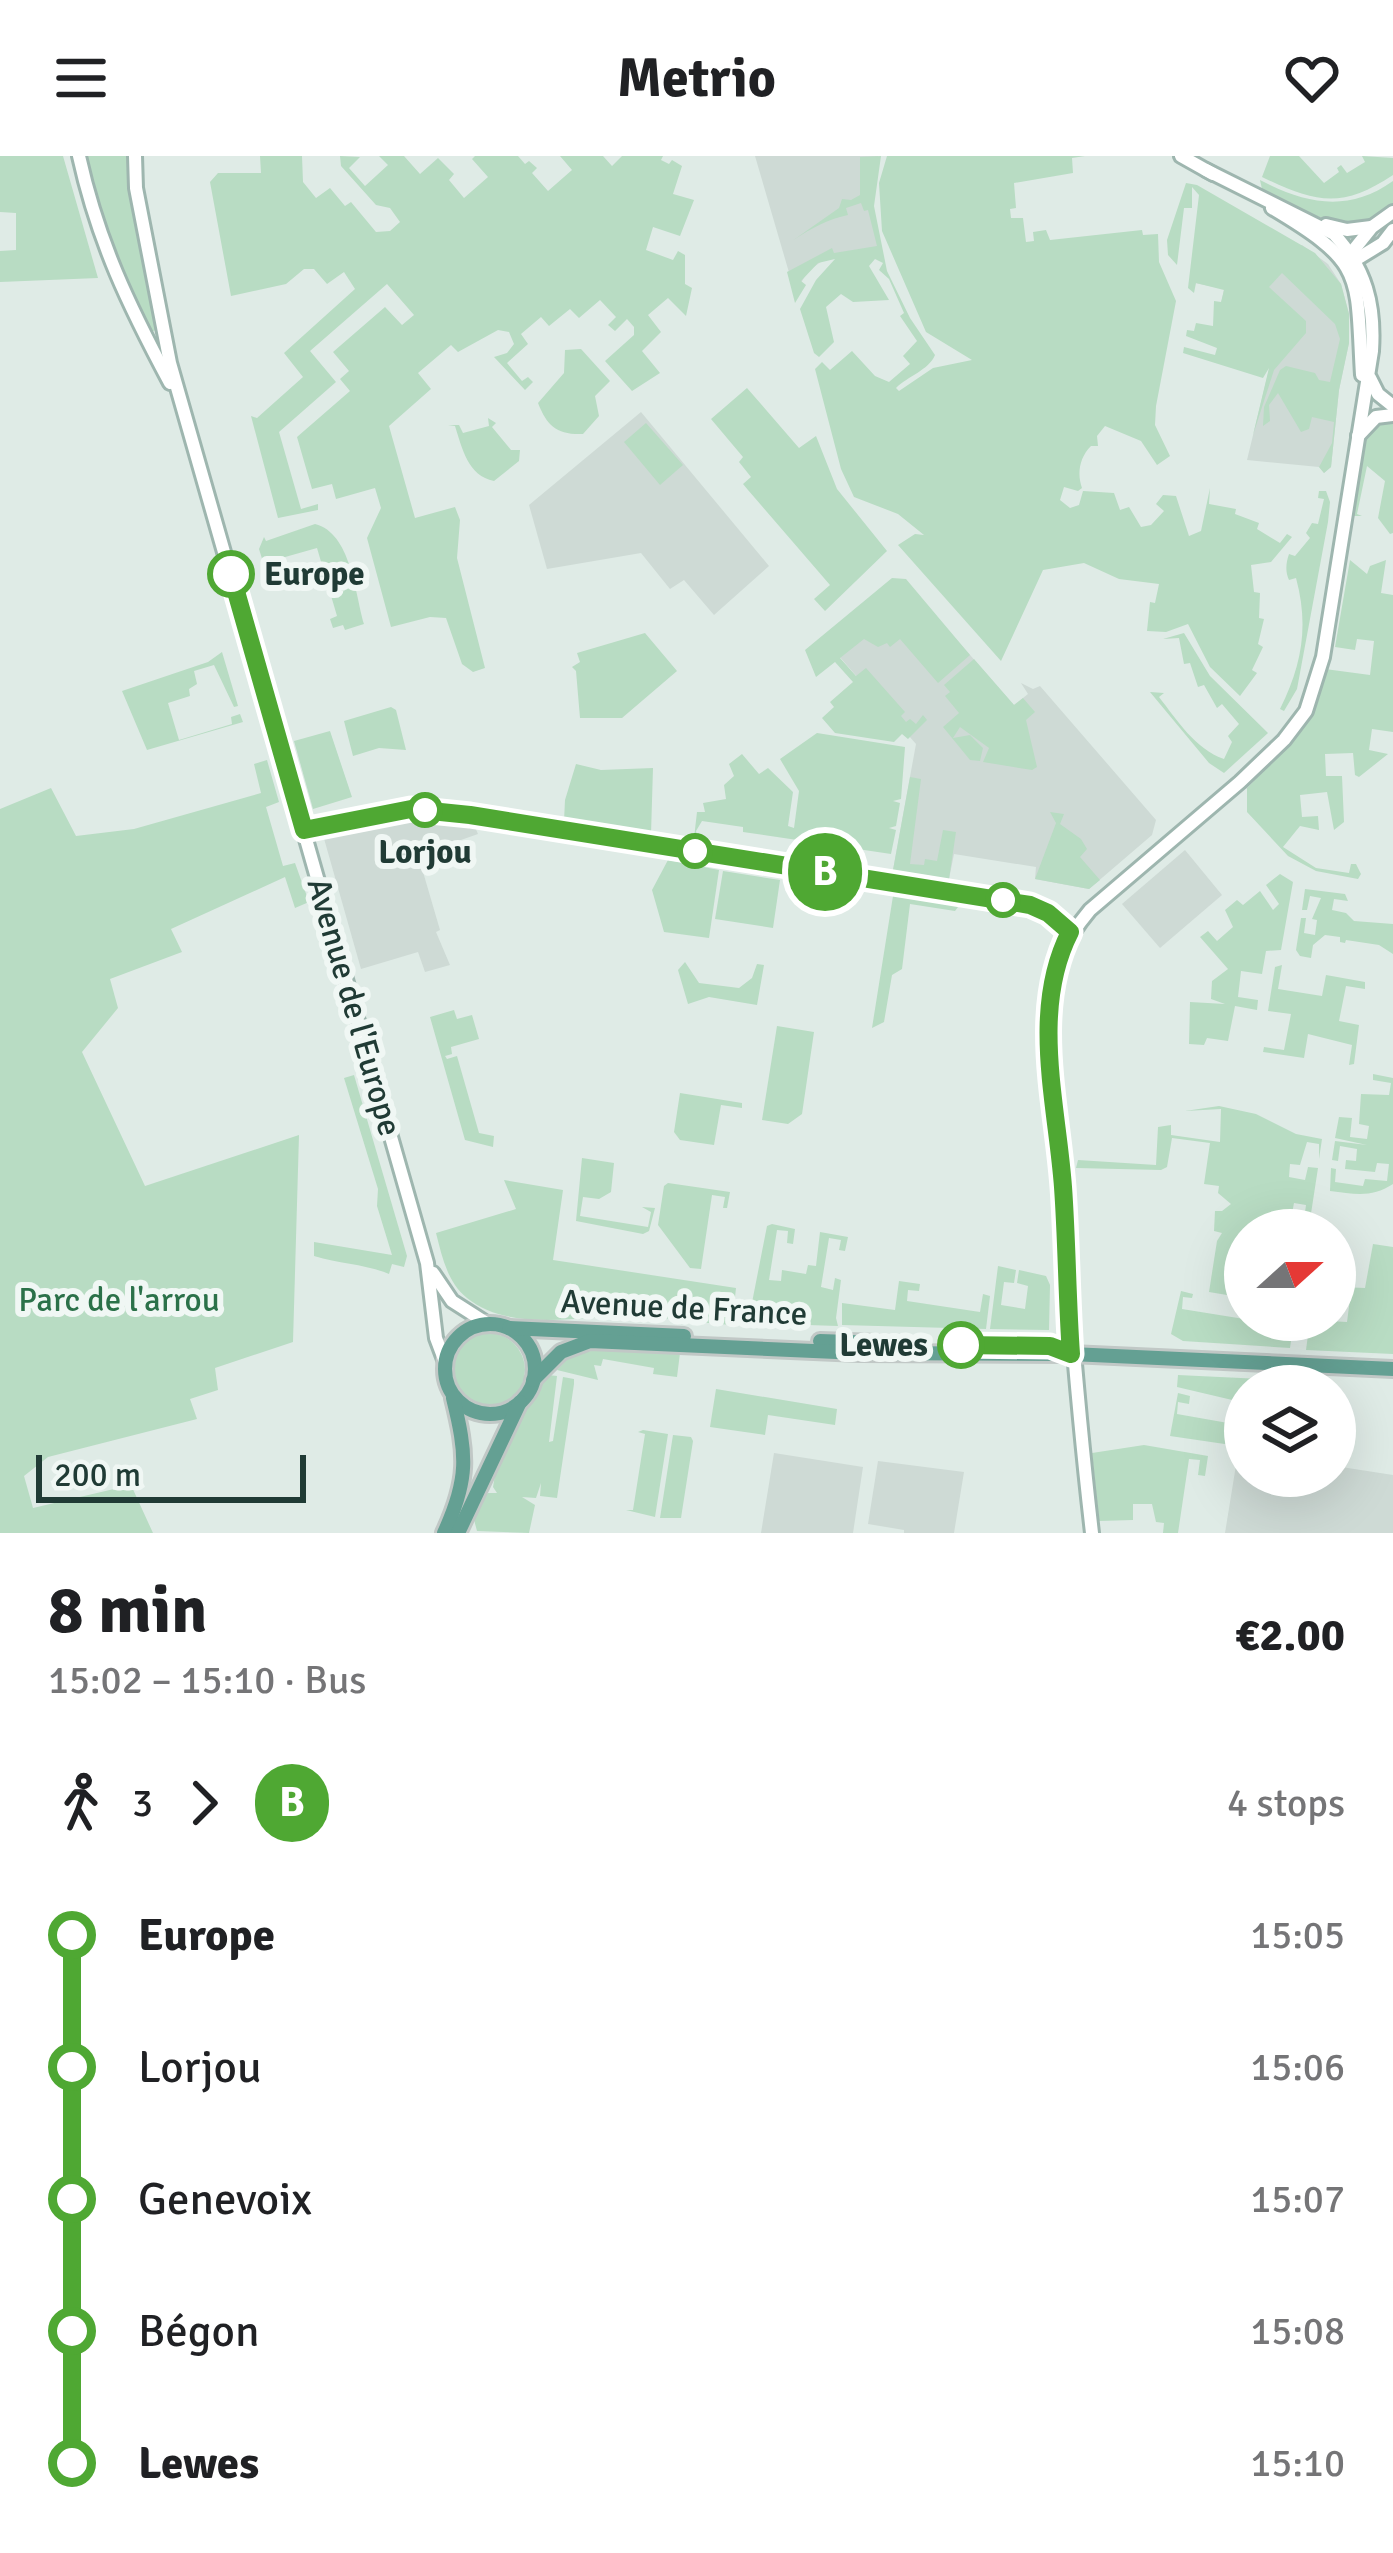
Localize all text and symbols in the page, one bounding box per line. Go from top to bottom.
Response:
icon: menu [48,45,114,111]
text: Metrio [617,45,776,112]
icon: heart [1279,45,1345,111]
marker: Europe [209,552,253,596]
place label: Europe [264,554,365,595]
marker: Lorjou [409,794,441,826]
place label: Lorjou [378,832,472,873]
line badge: B [786,833,864,911]
unlabelled marker [679,835,711,867]
text: B [812,846,838,897]
street label: Avenue de l'Europe [298,873,410,1141]
unlabelled marker [987,884,1019,916]
north arrow [1224,1209,1356,1341]
map controls [1224,1209,1356,1497]
park label: Parc de l'arrou [18,1280,220,1321]
street label: Avenue de France [560,1281,808,1335]
marker: Lewes [939,1323,983,1367]
place label: Lewes [839,1325,928,1366]
button: layers [1224,1365,1356,1497]
scale bar [36,1449,306,1502]
text: 200 m [54,1455,141,1496]
text: 8 min [48,1570,207,1651]
text: €2.00 [1235,1608,1345,1663]
text: 15:02 – 15:10 · Bus [48,1656,366,1704]
icon: walk [48,1770,114,1836]
icon: forward [171,1770,237,1836]
text: B [279,1777,305,1828]
text: 3 [132,1779,153,1827]
text: 4 stops [1227,1779,1345,1827]
text: Europe [138,1908,275,1963]
text: 15:05 [1250,1911,1345,1959]
text: Lorjou [138,2040,262,2095]
text: 15:06 [1250,2043,1345,2091]
text: Genevoix [138,2172,312,2227]
text: 15:07 [1250,2175,1345,2223]
text: Bégon [138,2304,259,2359]
text: 15:08 [1250,2307,1345,2355]
text: Lewes [138,2436,259,2491]
text: 15:10 [1250,2439,1345,2487]

